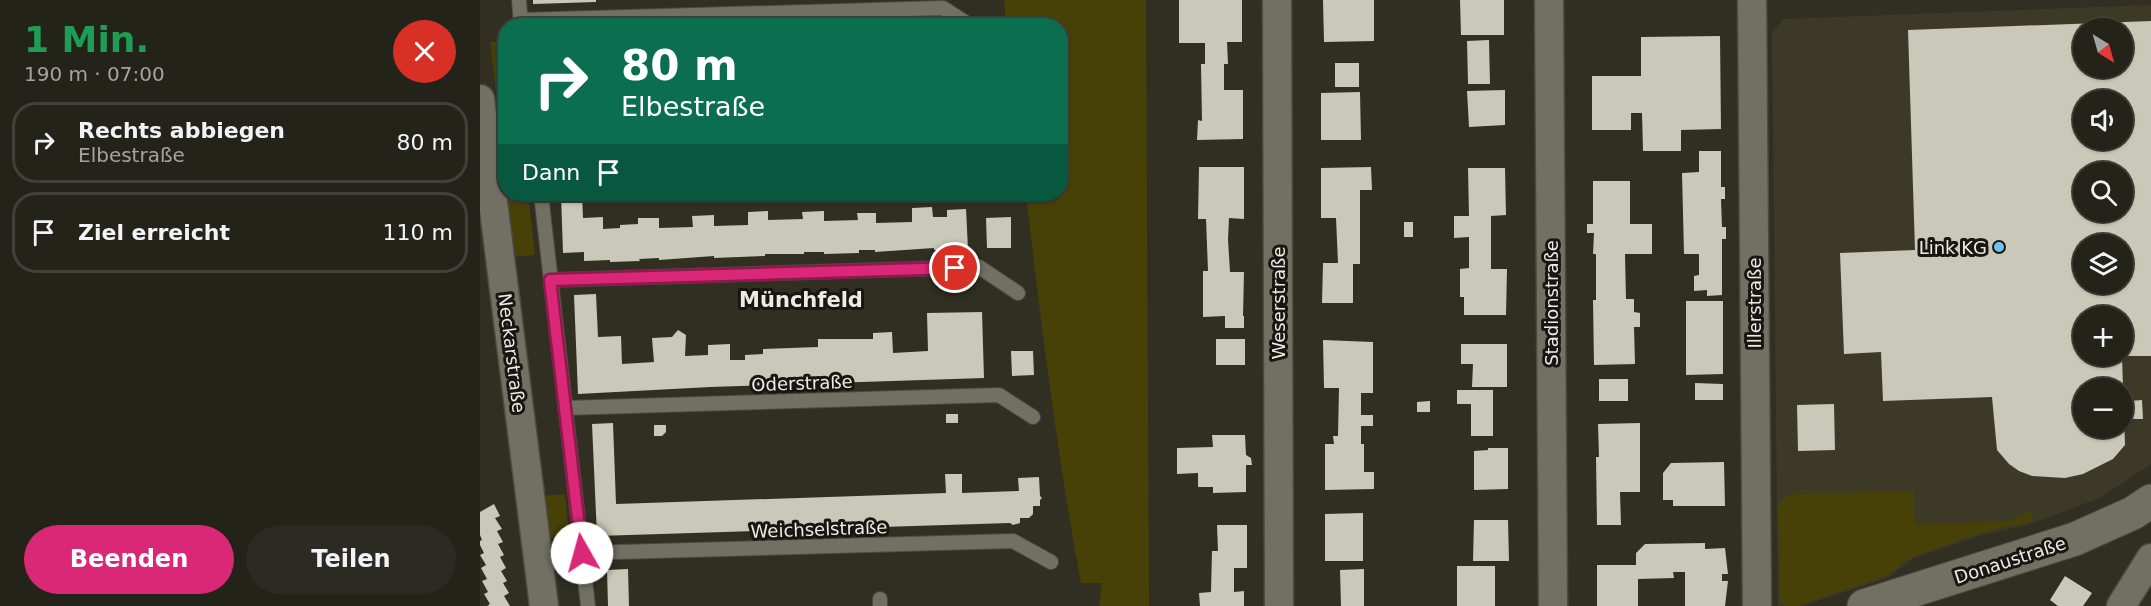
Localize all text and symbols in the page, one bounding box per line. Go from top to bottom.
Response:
north arrow [2073,18,2133,78]
map controls [2073,18,2133,438]
text: 1 Min. [24,19,149,60]
button: close [393,20,456,83]
text: 80 m [621,41,738,90]
icon: right [522,42,600,120]
text: 190 m · 07:00 [24,62,165,86]
button: sound [2073,90,2133,150]
text: Elbestraße [621,91,765,122]
text: Rechts abbiegen [78,118,285,143]
icon: right [27,126,60,159]
text: 80 m [397,130,453,155]
text: Elbestraße [78,143,185,167]
icon: arrive [592,156,625,189]
text: Dann [522,160,580,185]
button: search [2073,162,2133,222]
icon: arrive [27,216,60,249]
text: Ziel erreicht [78,220,230,245]
text: 110 m [383,220,453,245]
button: layers [2073,234,2133,294]
place label: Link KG [1919,237,1987,258]
street label: Stadionstraße [1541,240,1562,366]
marker: Link KG [1992,240,2006,254]
pin [929,242,980,293]
street label: Weserstraße [1268,247,1289,359]
icon: arrive [938,251,971,284]
street label: Illerstraße [1744,257,1765,349]
district label: Münchfeld [739,288,863,312]
street label: Neckarstraße [494,292,530,414]
button: + [2073,306,2133,366]
street label: Oderstraße [751,371,853,395]
button: − [2073,378,2133,438]
street label: Weichselstraße [750,516,888,542]
position arrow [550,521,614,585]
button: Beenden [24,525,234,594]
button: Teilen [246,525,456,594]
street label: Donaustraße [1952,532,2068,588]

